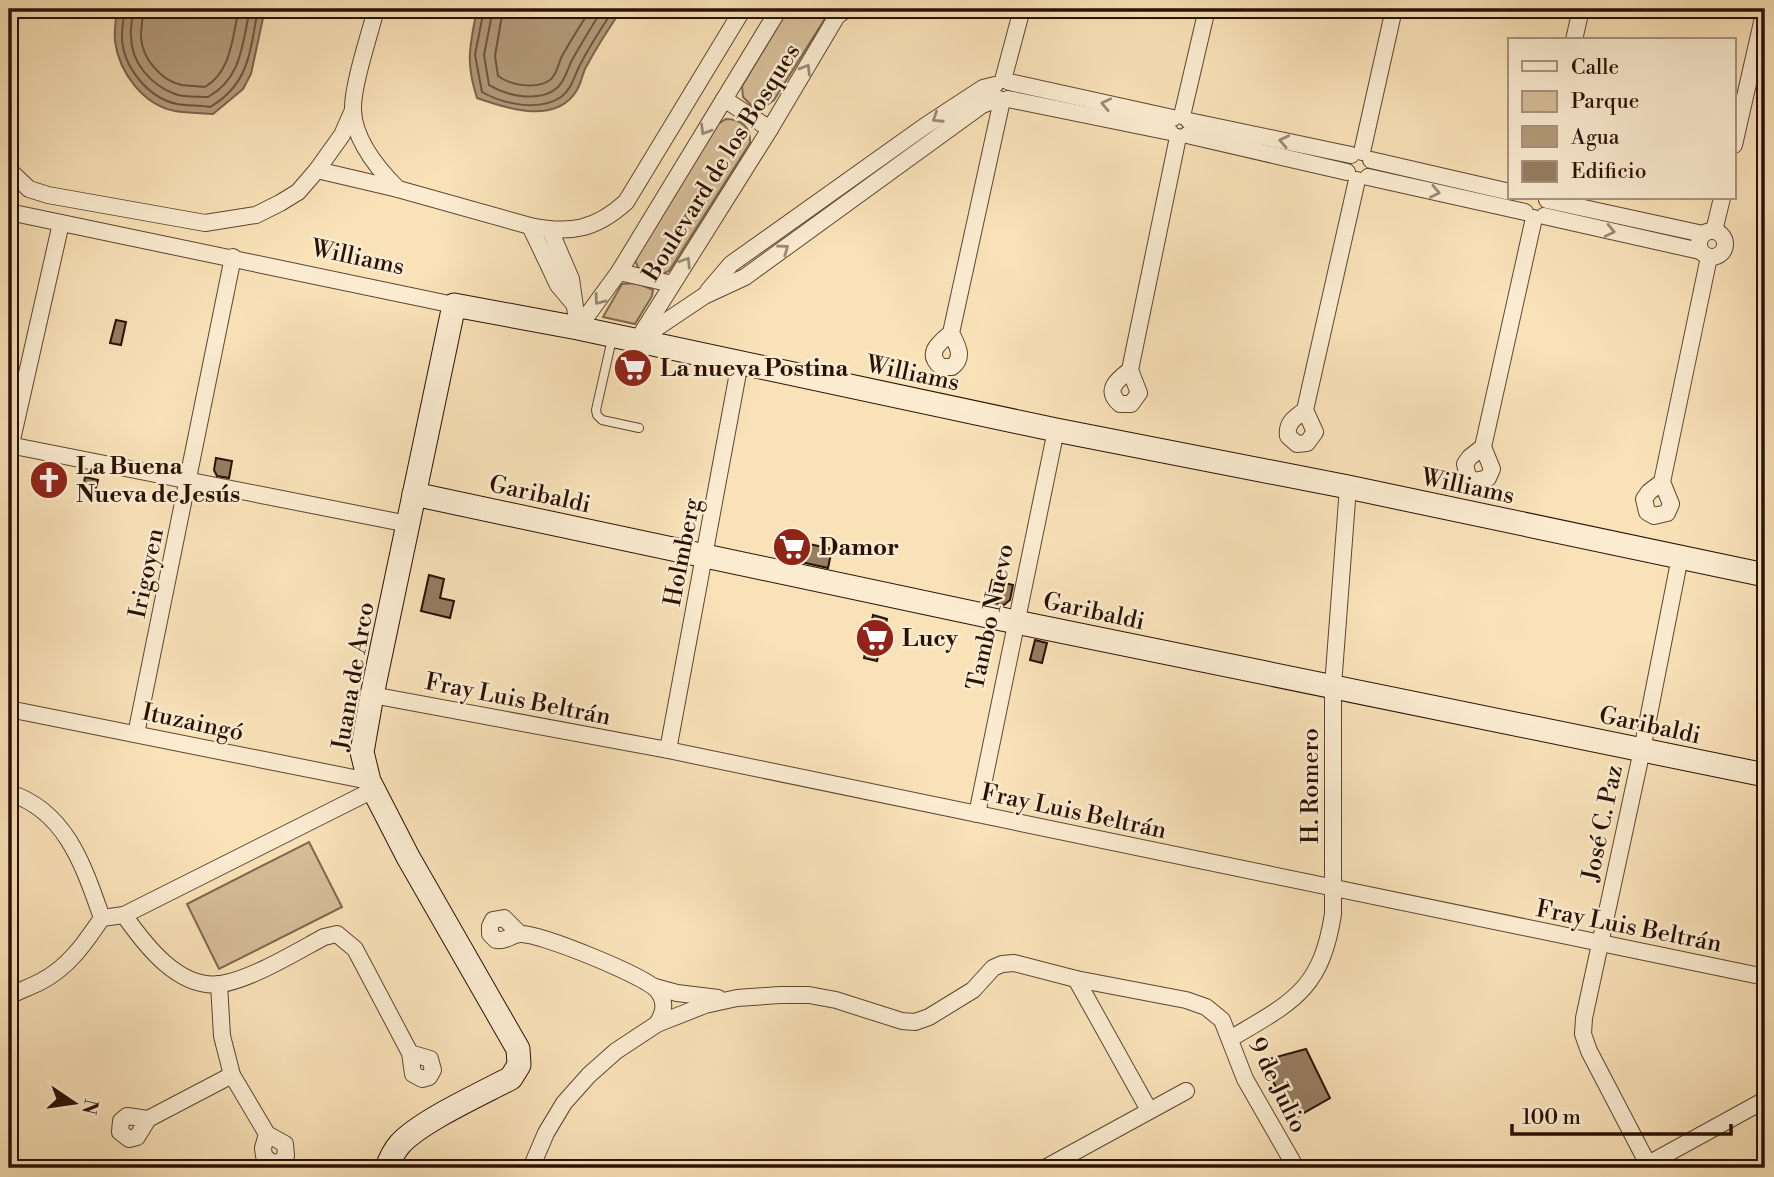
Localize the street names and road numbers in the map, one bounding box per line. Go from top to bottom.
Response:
street label: Boulevard de los Bosques [636,38,807,288]
street label: Williams [307,233,407,282]
street label: Williams [862,349,962,398]
street label: Williams [1417,462,1517,511]
street label: Garibaldi [486,470,593,520]
street label: Holmberg [658,495,708,609]
street label: Irigoyen [123,526,171,621]
street label: Tambo Nuevo [961,541,1021,693]
street label: Garibaldi [1040,587,1147,637]
street label: Juana de Arco [326,600,382,754]
street label: Fray Luis Beltrán [422,667,613,733]
street label: Ituzaingó [139,698,246,748]
street label: Garibaldi [1596,701,1703,751]
street label: H. Romero [1296,728,1326,844]
street label: José C. Paz [1576,762,1630,885]
street label: Fray Luis Beltrán [978,778,1169,846]
street label: Fray Luis Beltrán [1533,894,1724,960]
street label: 9 de Julio [1241,1033,1313,1138]

